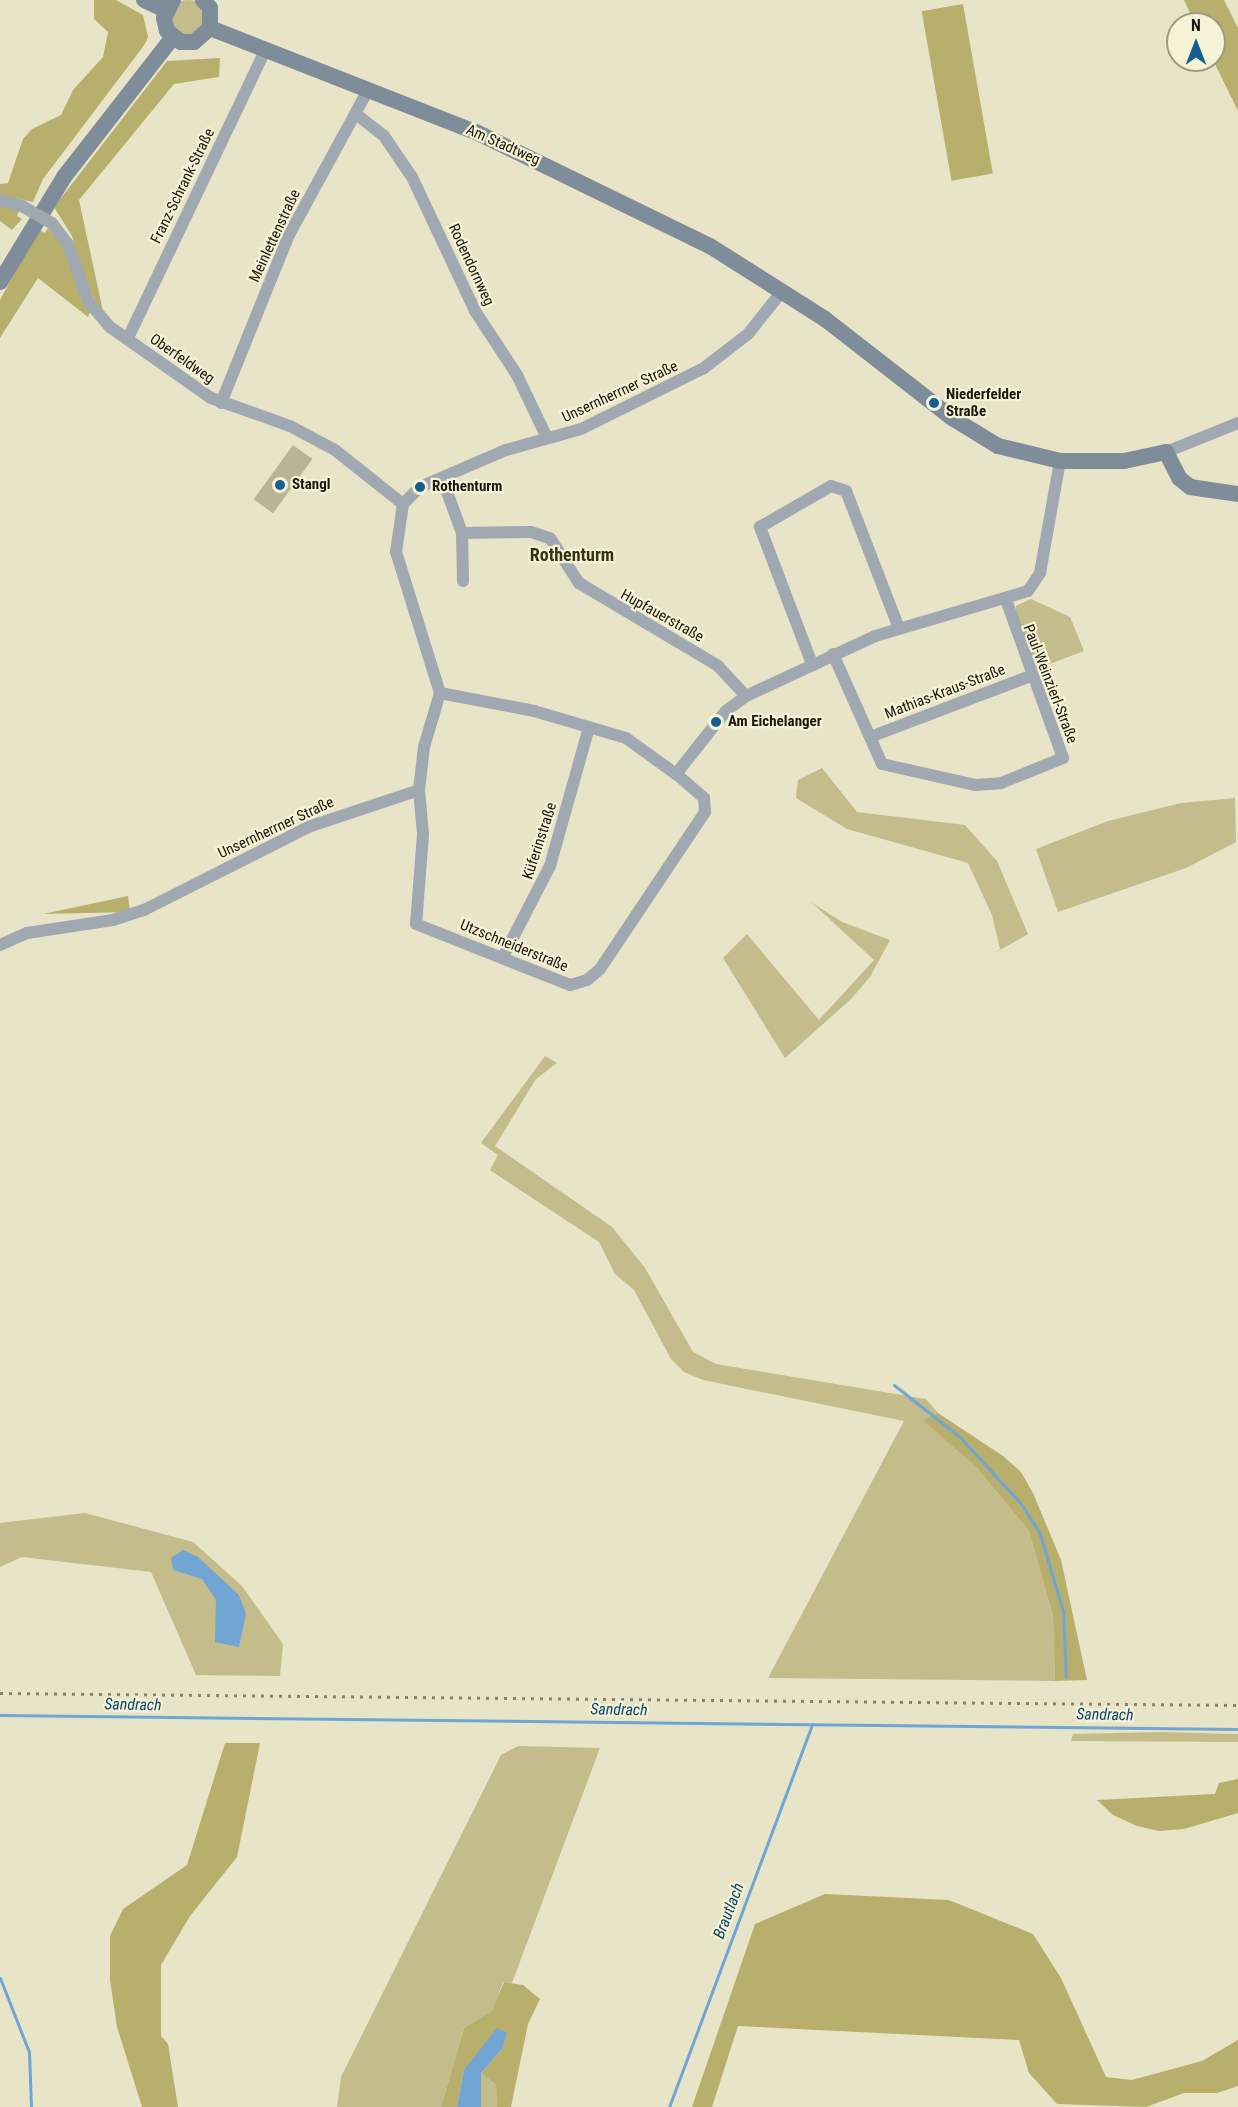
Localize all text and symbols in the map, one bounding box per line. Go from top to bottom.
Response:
north arrow [1166,12,1226,72]
text: N [1191,16,1201,35]
street label: Am Stadtweg [463,121,543,169]
street label: Franz-Schrank-Straße [147,126,219,246]
street label: Meinlettenstraße [246,187,304,285]
street label: Rodendornweg [444,221,498,309]
street label: Oberfeldweg [146,330,218,388]
street label: Unsernherrner Straße [559,357,681,427]
place label: Niederfelder Straße [946,385,1021,420]
marker: Niederfelder Straße [927,396,941,410]
place label: Stangl [292,476,330,494]
marker: Stangl [273,478,287,492]
place label: Rothenturm [432,478,502,496]
marker: Rothenturm [413,480,427,494]
district label: Rothenturm [530,544,614,566]
street label: Hupfauerstraße [617,586,707,646]
street label: Paul-Weinzierl-Straße [1019,622,1081,746]
street label: Mathias-Kraus-Straße [882,661,1008,723]
place label: Am Eichelanger [728,713,822,731]
marker: Am Eichelanger [709,715,723,729]
street label: Unsernherrner Straße [215,793,337,863]
street label: Küferinstraße [519,800,561,882]
street label: Utzschneiderstraße [457,916,571,976]
water label: Sandrach [104,1695,162,1715]
water label: Sandrach [590,1700,648,1720]
water label: Sandrach [1076,1705,1134,1725]
water label: Brautlach [710,1880,748,1942]

